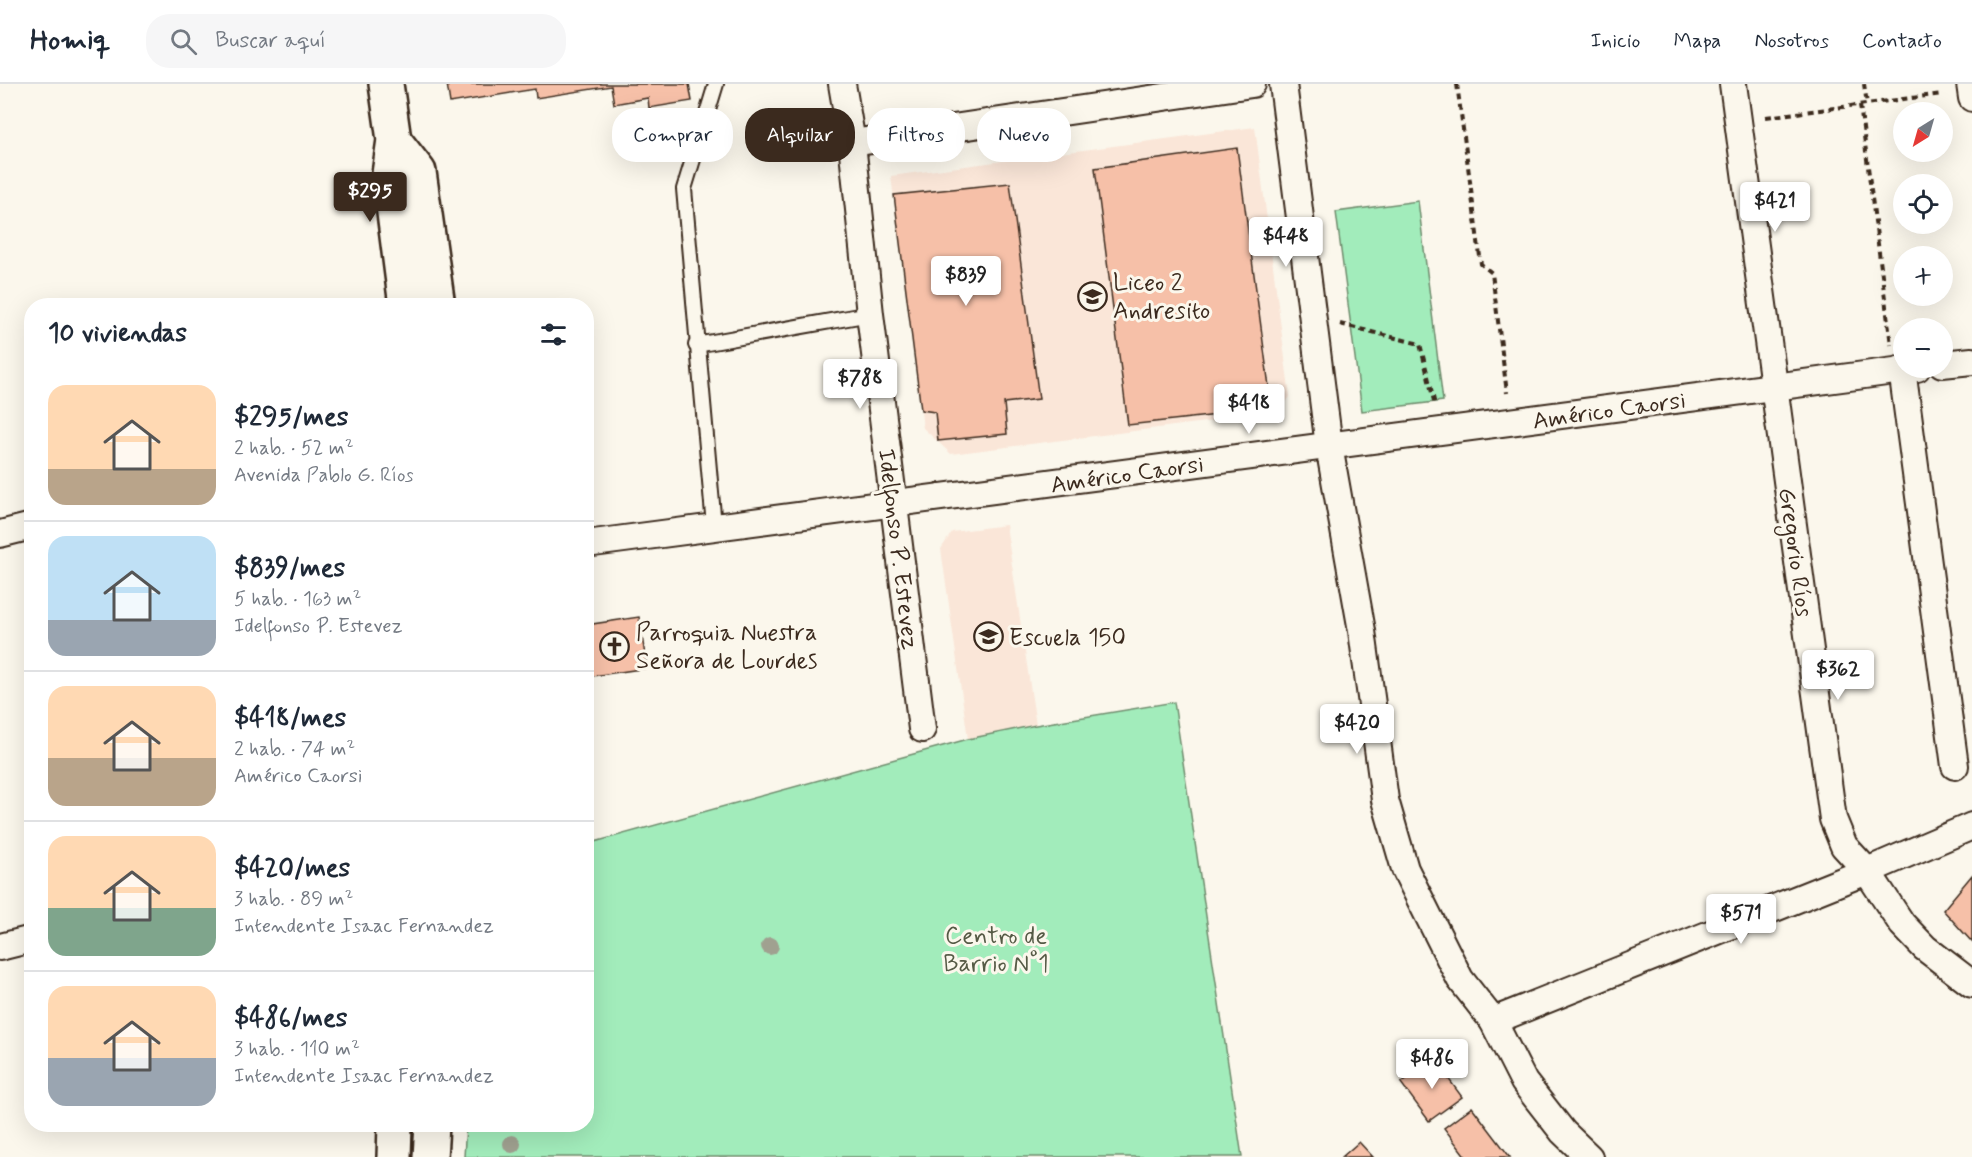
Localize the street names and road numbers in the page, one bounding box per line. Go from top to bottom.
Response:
street label: Américo Caorsi [1531,385,1688,438]
street label: Idelfonso P. Estevez [868,447,925,652]
street label: Américo Caorsi [1049,449,1206,502]
street label: Gregorio Ríos [1768,486,1819,620]

